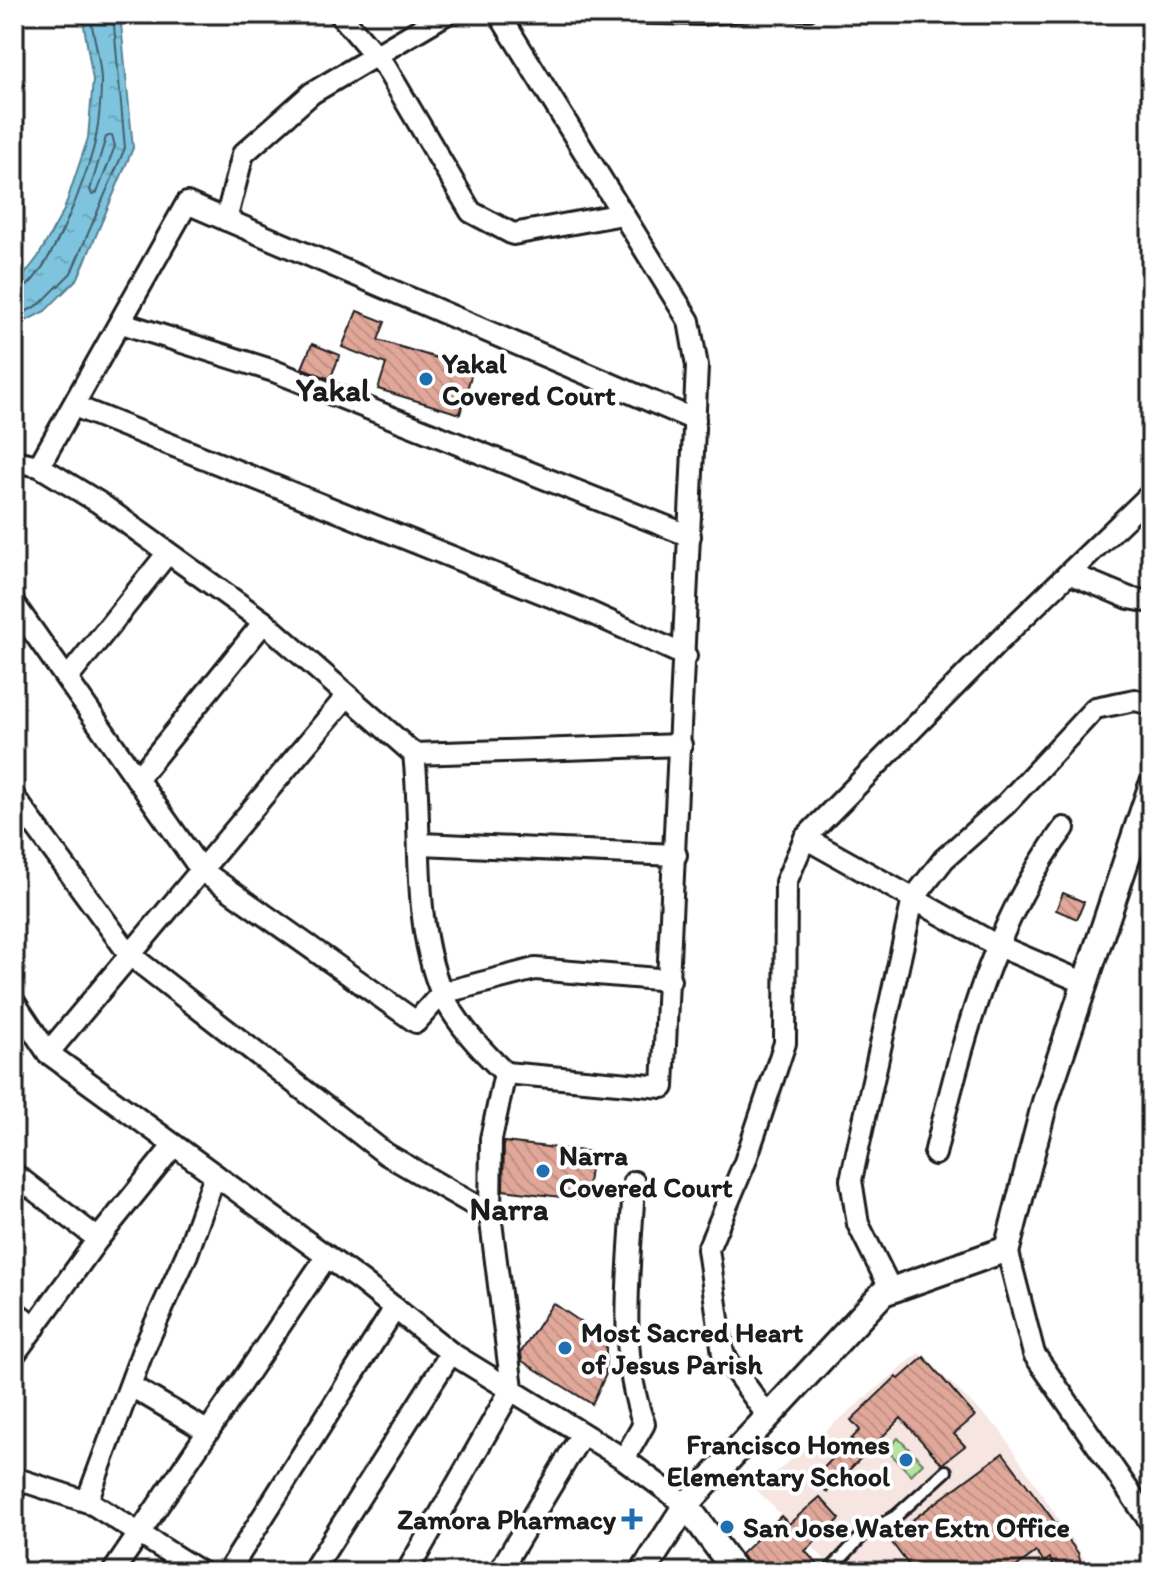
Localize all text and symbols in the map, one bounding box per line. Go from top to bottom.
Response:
place label: Yakal Covered Court [441,346,616,412]
marker: Yakal Covered Court [417,370,435,388]
district label: Yakal [295,371,371,409]
place label: Narra Covered Court [559,1138,733,1204]
marker: Narra Covered Court [534,1162,552,1180]
district label: Narra [470,1190,549,1228]
place label: Most Sacred Heart of Jesus Parish [581,1315,804,1381]
marker: Most Sacred Heart of Jesus Parish [556,1339,574,1357]
place label: Francisco Homes Elementary School [667,1427,890,1493]
marker: Francisco Homes Elementary School [897,1451,915,1469]
place label: Zamora Pharmacy [397,1502,617,1536]
marker: Zamora Pharmacy [623,1510,641,1528]
place label: San Jose Water Extn Office [743,1510,1070,1544]
marker: San Jose Water Extn Office [718,1518,736,1536]

